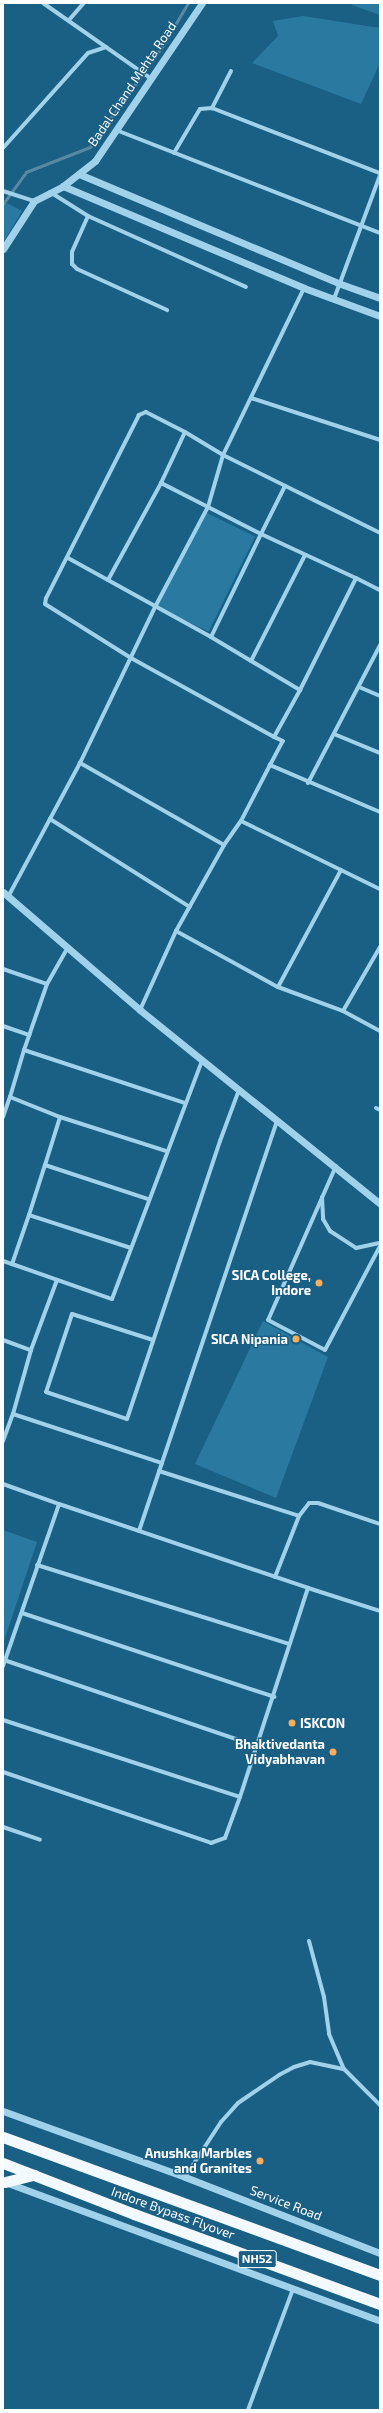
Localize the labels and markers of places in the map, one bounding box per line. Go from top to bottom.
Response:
place label: SICA College, Indore [232,1268,311,1299]
marker: SICA College, Indore [314,1278,324,1288]
place label: SICA Nipania [211,1331,288,1347]
marker: SICA Nipania [291,1334,301,1344]
place label: ISKCON [300,1715,345,1731]
marker: ISKCON [287,1718,297,1728]
place label: Bhaktivedanta Vidyabhavan [235,1737,325,1768]
marker: Bhaktivedanta Vidyabhavan [328,1747,338,1757]
place label: Anushka Marbles and Granites [145,2146,252,2177]
marker: Anushka Marbles and Granites [255,2156,265,2166]

